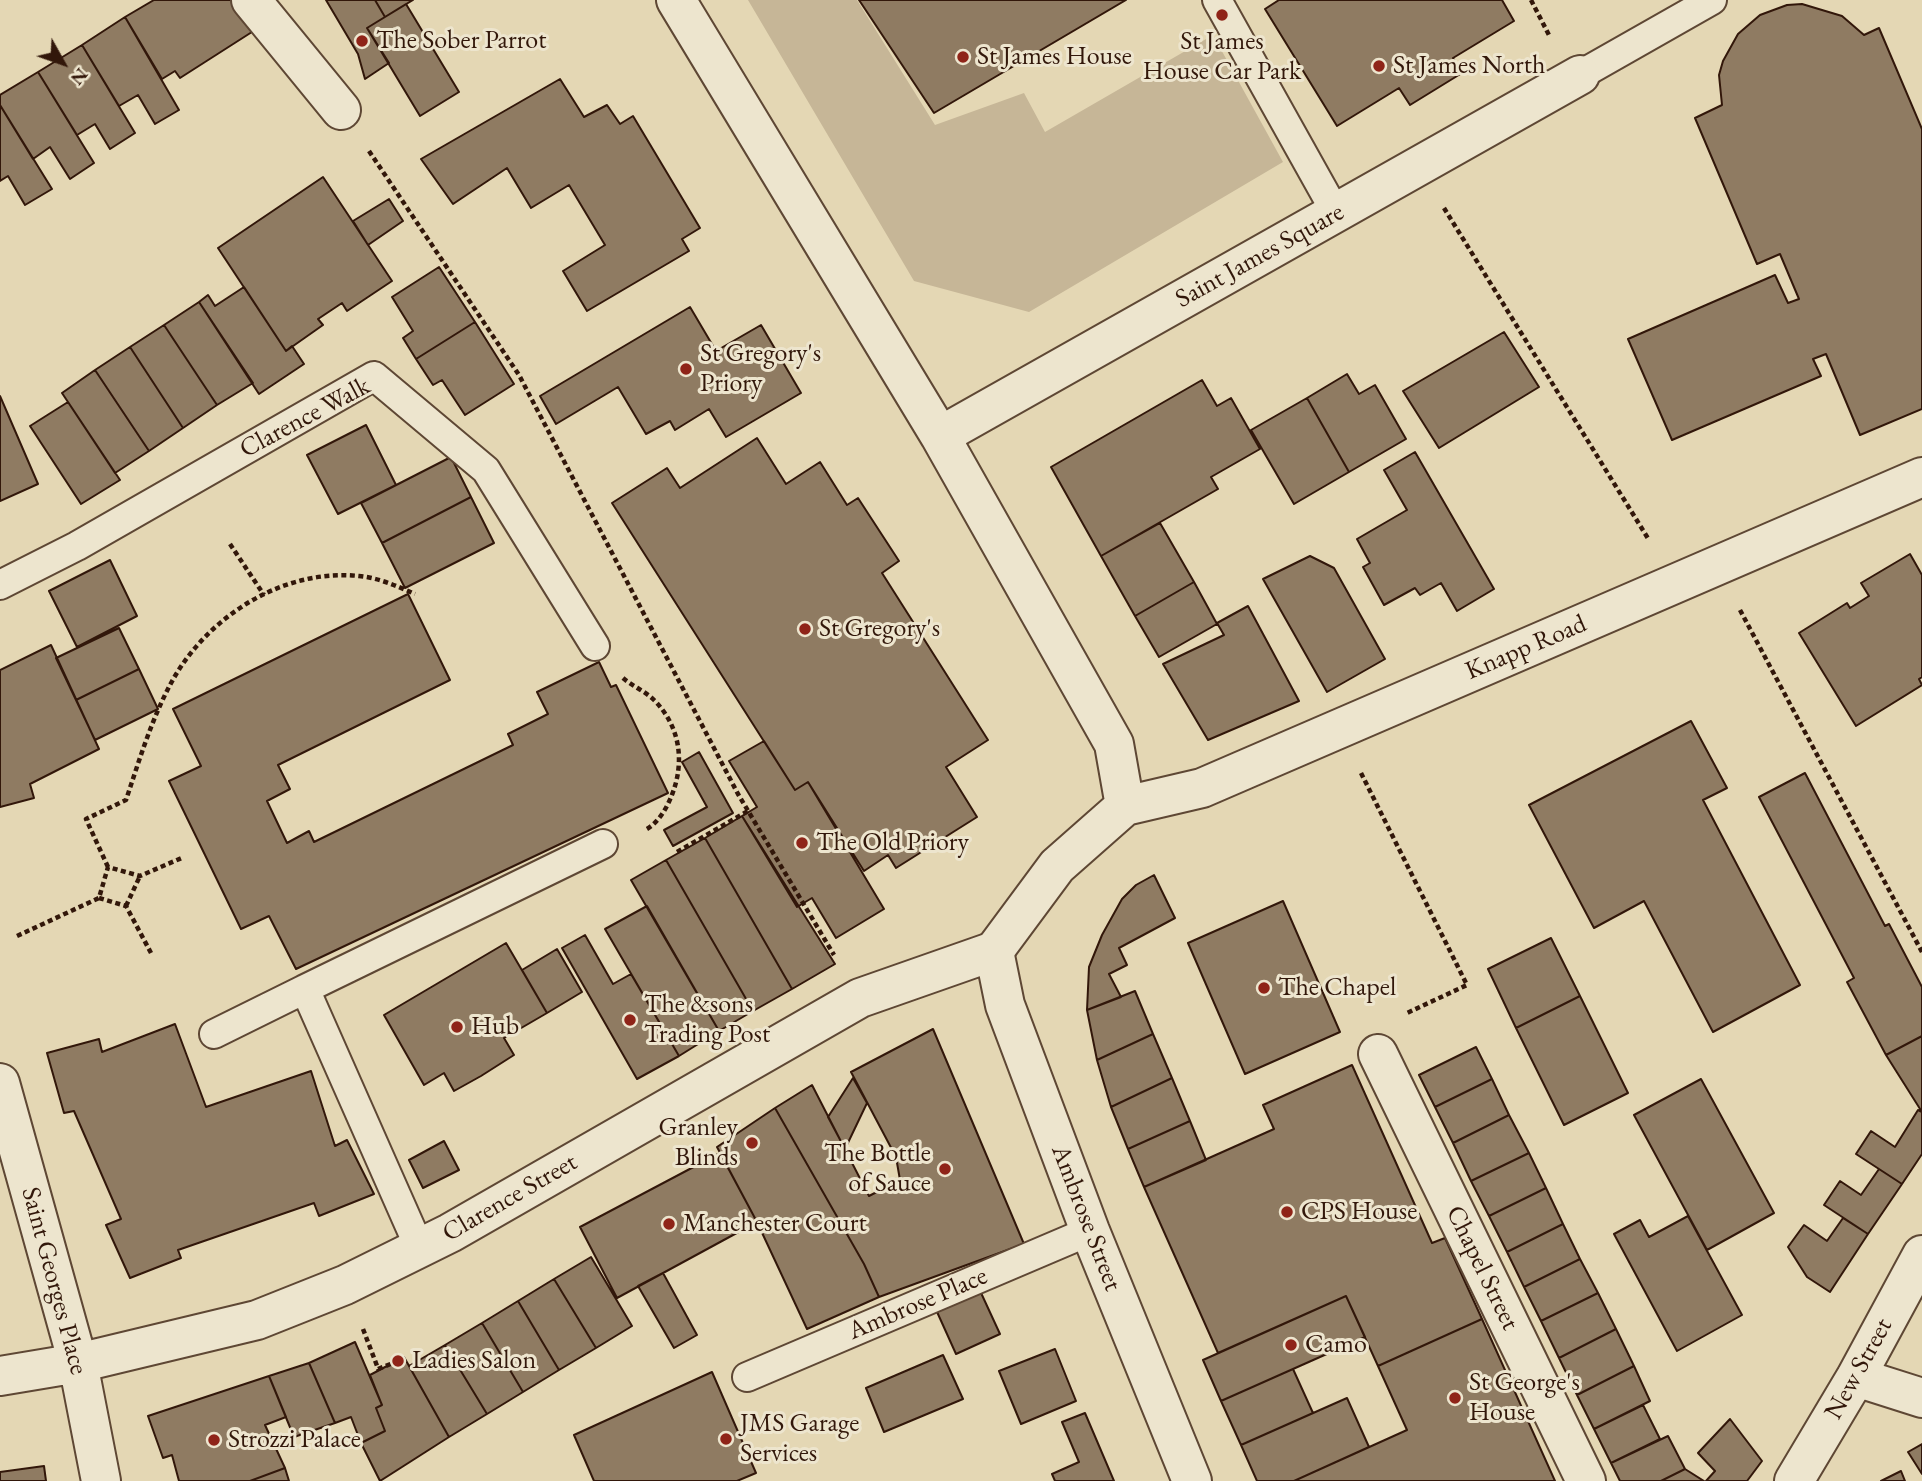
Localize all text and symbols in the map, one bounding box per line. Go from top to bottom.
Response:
marker: St James House Car Park [1214,7,1230,23]
place label: The Sober Parrot [376,25,546,57]
place label: St James House Car Park [1143,26,1301,88]
north arrow [28,28,98,98]
marker: The Sober Parrot [354,33,370,49]
place label: St James House [977,41,1132,73]
marker: St James House [955,49,971,65]
place label: St James North [1393,50,1545,82]
marker: St James North [1371,58,1387,74]
text: N [65,63,94,91]
street label: Saint James Square [1170,197,1350,315]
place label: St Gregory's Priory [700,338,821,400]
marker: St Gregory's Priory [678,361,694,377]
street label: Clarence Walk [235,371,375,465]
street label: Knapp Road [1461,609,1591,687]
place label: St Gregory's [819,613,940,645]
marker: St Gregory's [797,621,813,637]
place label: The Old Priory [816,827,969,859]
marker: The Old Priory [794,835,810,851]
place label: The Chapel [1278,972,1396,1004]
marker: The Chapel [1256,980,1272,996]
place label: The &sons Trading Post [644,989,770,1050]
place label: Hub [471,1011,519,1043]
marker: The &sons Trading Post [622,1012,638,1028]
marker: Hub [449,1019,465,1035]
place label: Granley Blinds [658,1112,738,1174]
marker: Granley Blinds [744,1135,760,1151]
place label: The Bottle of Sauce [824,1138,931,1200]
street label: Ambrose Street [1044,1141,1128,1295]
street label: Clarence Street [437,1147,583,1249]
marker: The Bottle of Sauce [937,1161,953,1177]
street label: Saint Georges Place [14,1184,94,1378]
place label: CPS House [1301,1196,1417,1228]
street label: Chapel Street [1439,1201,1525,1335]
marker: CPS House [1279,1204,1295,1220]
place label: Manchester Court [683,1208,867,1240]
marker: Manchester Court [661,1216,677,1232]
street label: Ambrose Place [844,1261,992,1347]
street label: New Street [1818,1313,1900,1425]
place label: Camo [1305,1329,1367,1361]
marker: Camo [1283,1337,1299,1353]
place label: Ladies Salon [412,1345,536,1377]
marker: Ladies Salon [390,1353,406,1369]
place label: St George's House [1469,1367,1580,1428]
marker: St George's House [1447,1390,1463,1406]
place label: JMS Garage Services [740,1408,859,1470]
place label: Strozzi Palace [228,1424,361,1456]
marker: JMS Garage Services [718,1431,734,1447]
marker: Strozzi Palace [206,1432,222,1448]

